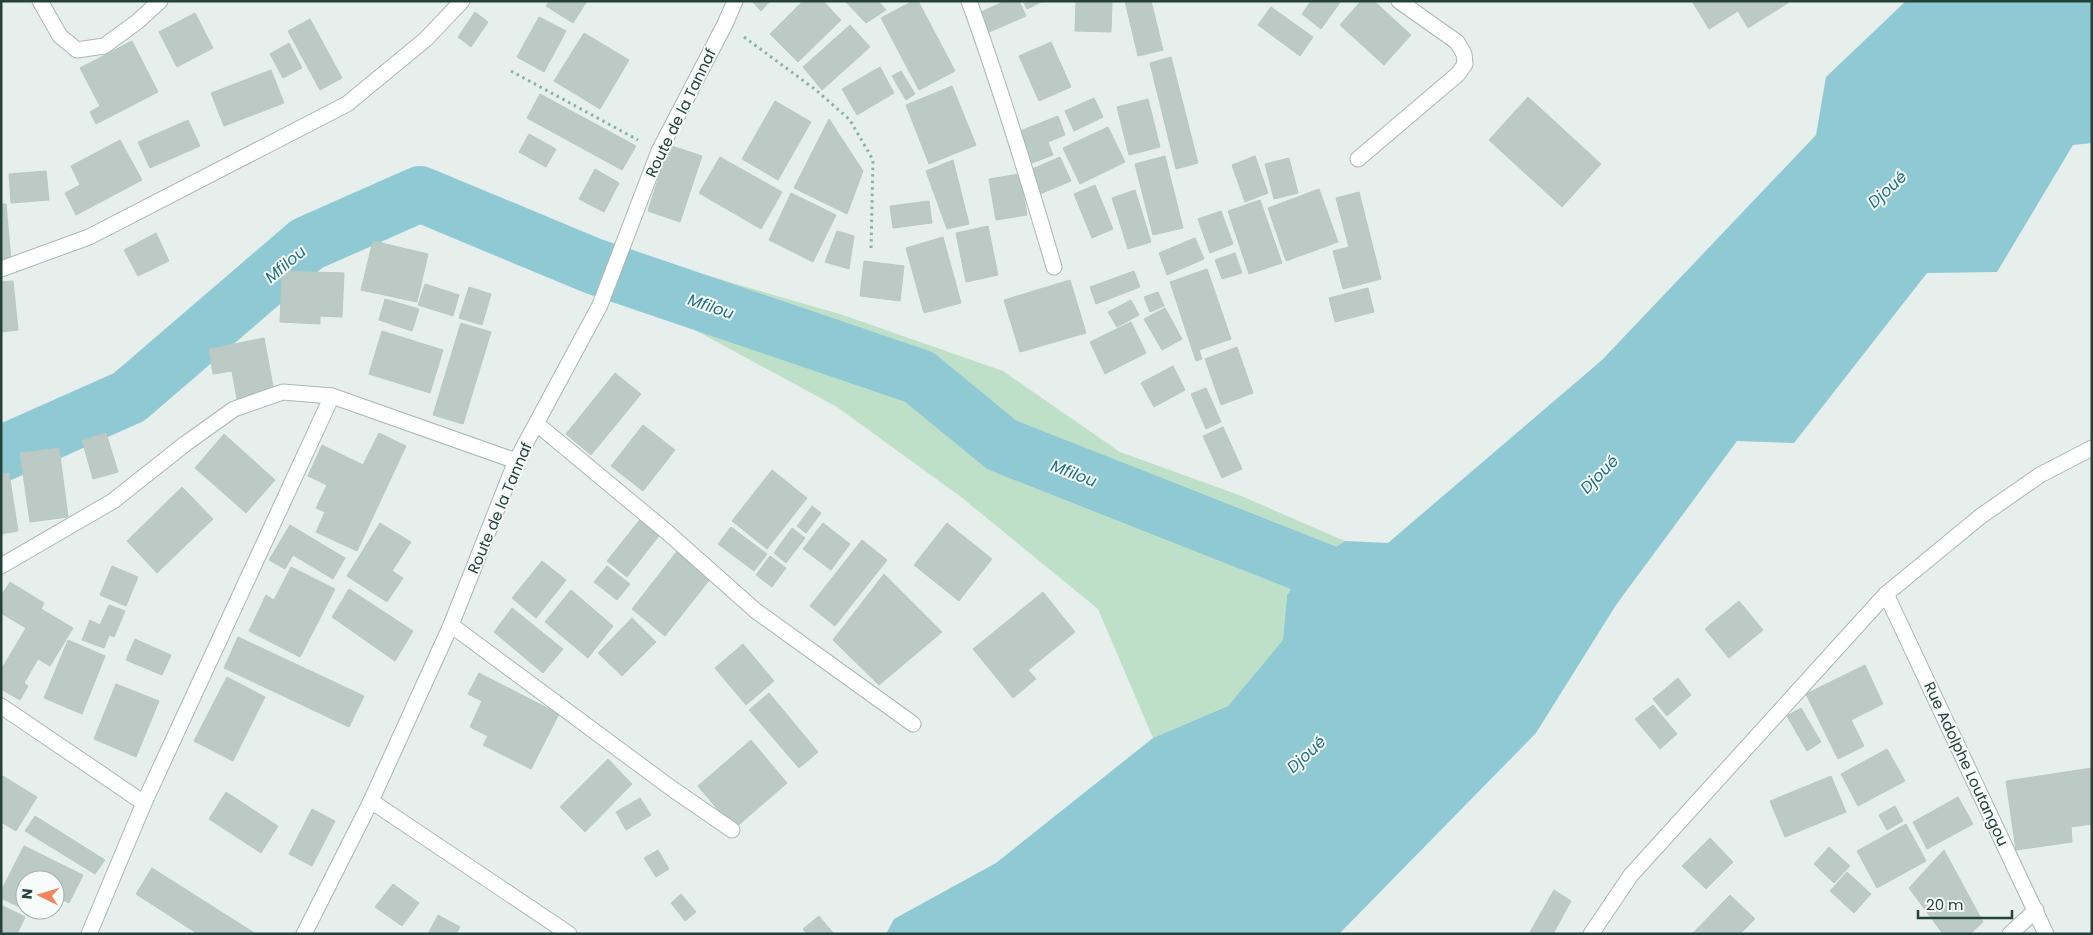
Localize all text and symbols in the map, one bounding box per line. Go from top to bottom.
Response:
street label: Route de la Tannaf [640,45,721,181]
water label: Djoué [1863,165,1912,213]
water label: Mfilou [260,240,311,288]
water label: Mfilou [685,288,737,325]
street label: Route de la Tannaf [462,439,537,577]
water label: Djoué [1575,450,1624,499]
water label: Mfilou [1048,454,1100,493]
street label: Rue Adolphe Loutangou [1919,678,2014,849]
water label: Djoué [1282,730,1331,778]
north arrow [15,870,65,920]
text: N [17,888,37,900]
scale bar [1918,888,2012,920]
text: 20 m [1926,894,1964,915]

